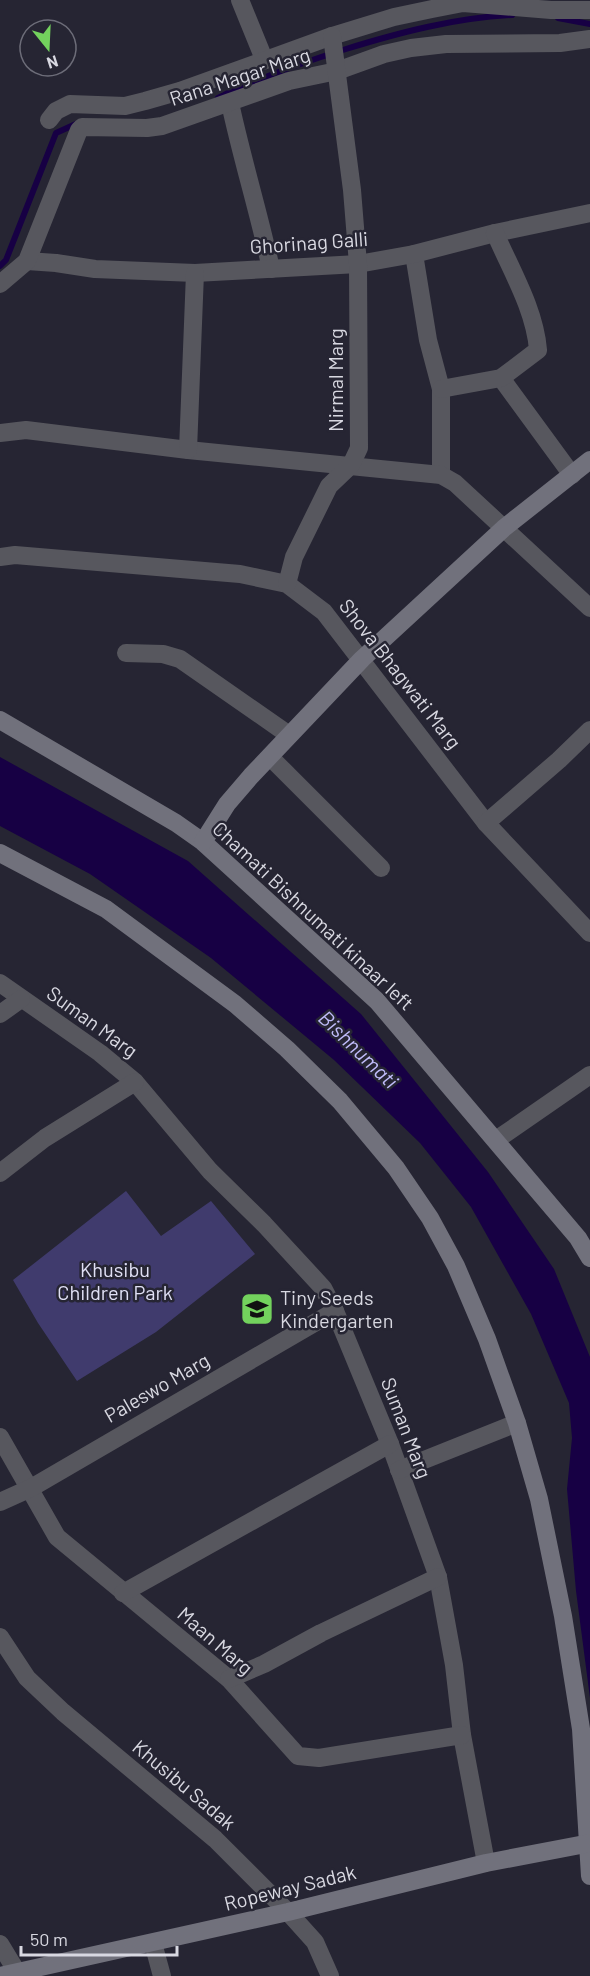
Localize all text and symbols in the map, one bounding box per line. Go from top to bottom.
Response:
north arrow [18,18,78,78]
street label: Rana Magar Marg [166,42,313,110]
text: N [45,52,61,73]
street label: Ghorinag Galli [249,226,369,258]
street label: Nirmal Marg [323,328,347,432]
street label: Shova Bhagwati Marg [335,594,467,753]
street label: Chamati Bishnumati kinaar left [208,816,419,1015]
street label: Suman Marg [43,980,143,1062]
water label: Bishnumati [314,1005,405,1094]
park label: Khusibu Children Park [57,1257,173,1304]
place label: Tiny Seeds Kindergarten [280,1285,393,1332]
school or university icon: Tiny Seeds Kindergarten [239,1291,275,1327]
street label: Paleswo Marg [100,1347,213,1427]
street label: Suman Marg [377,1374,437,1482]
street label: Maan Marg [173,1601,258,1679]
street label: Khusibu Sadak [128,1734,241,1834]
street label: Ropeway Sadak [221,1859,358,1915]
scale bar [21,1919,177,1957]
text: 50 m [30,1928,68,1950]

